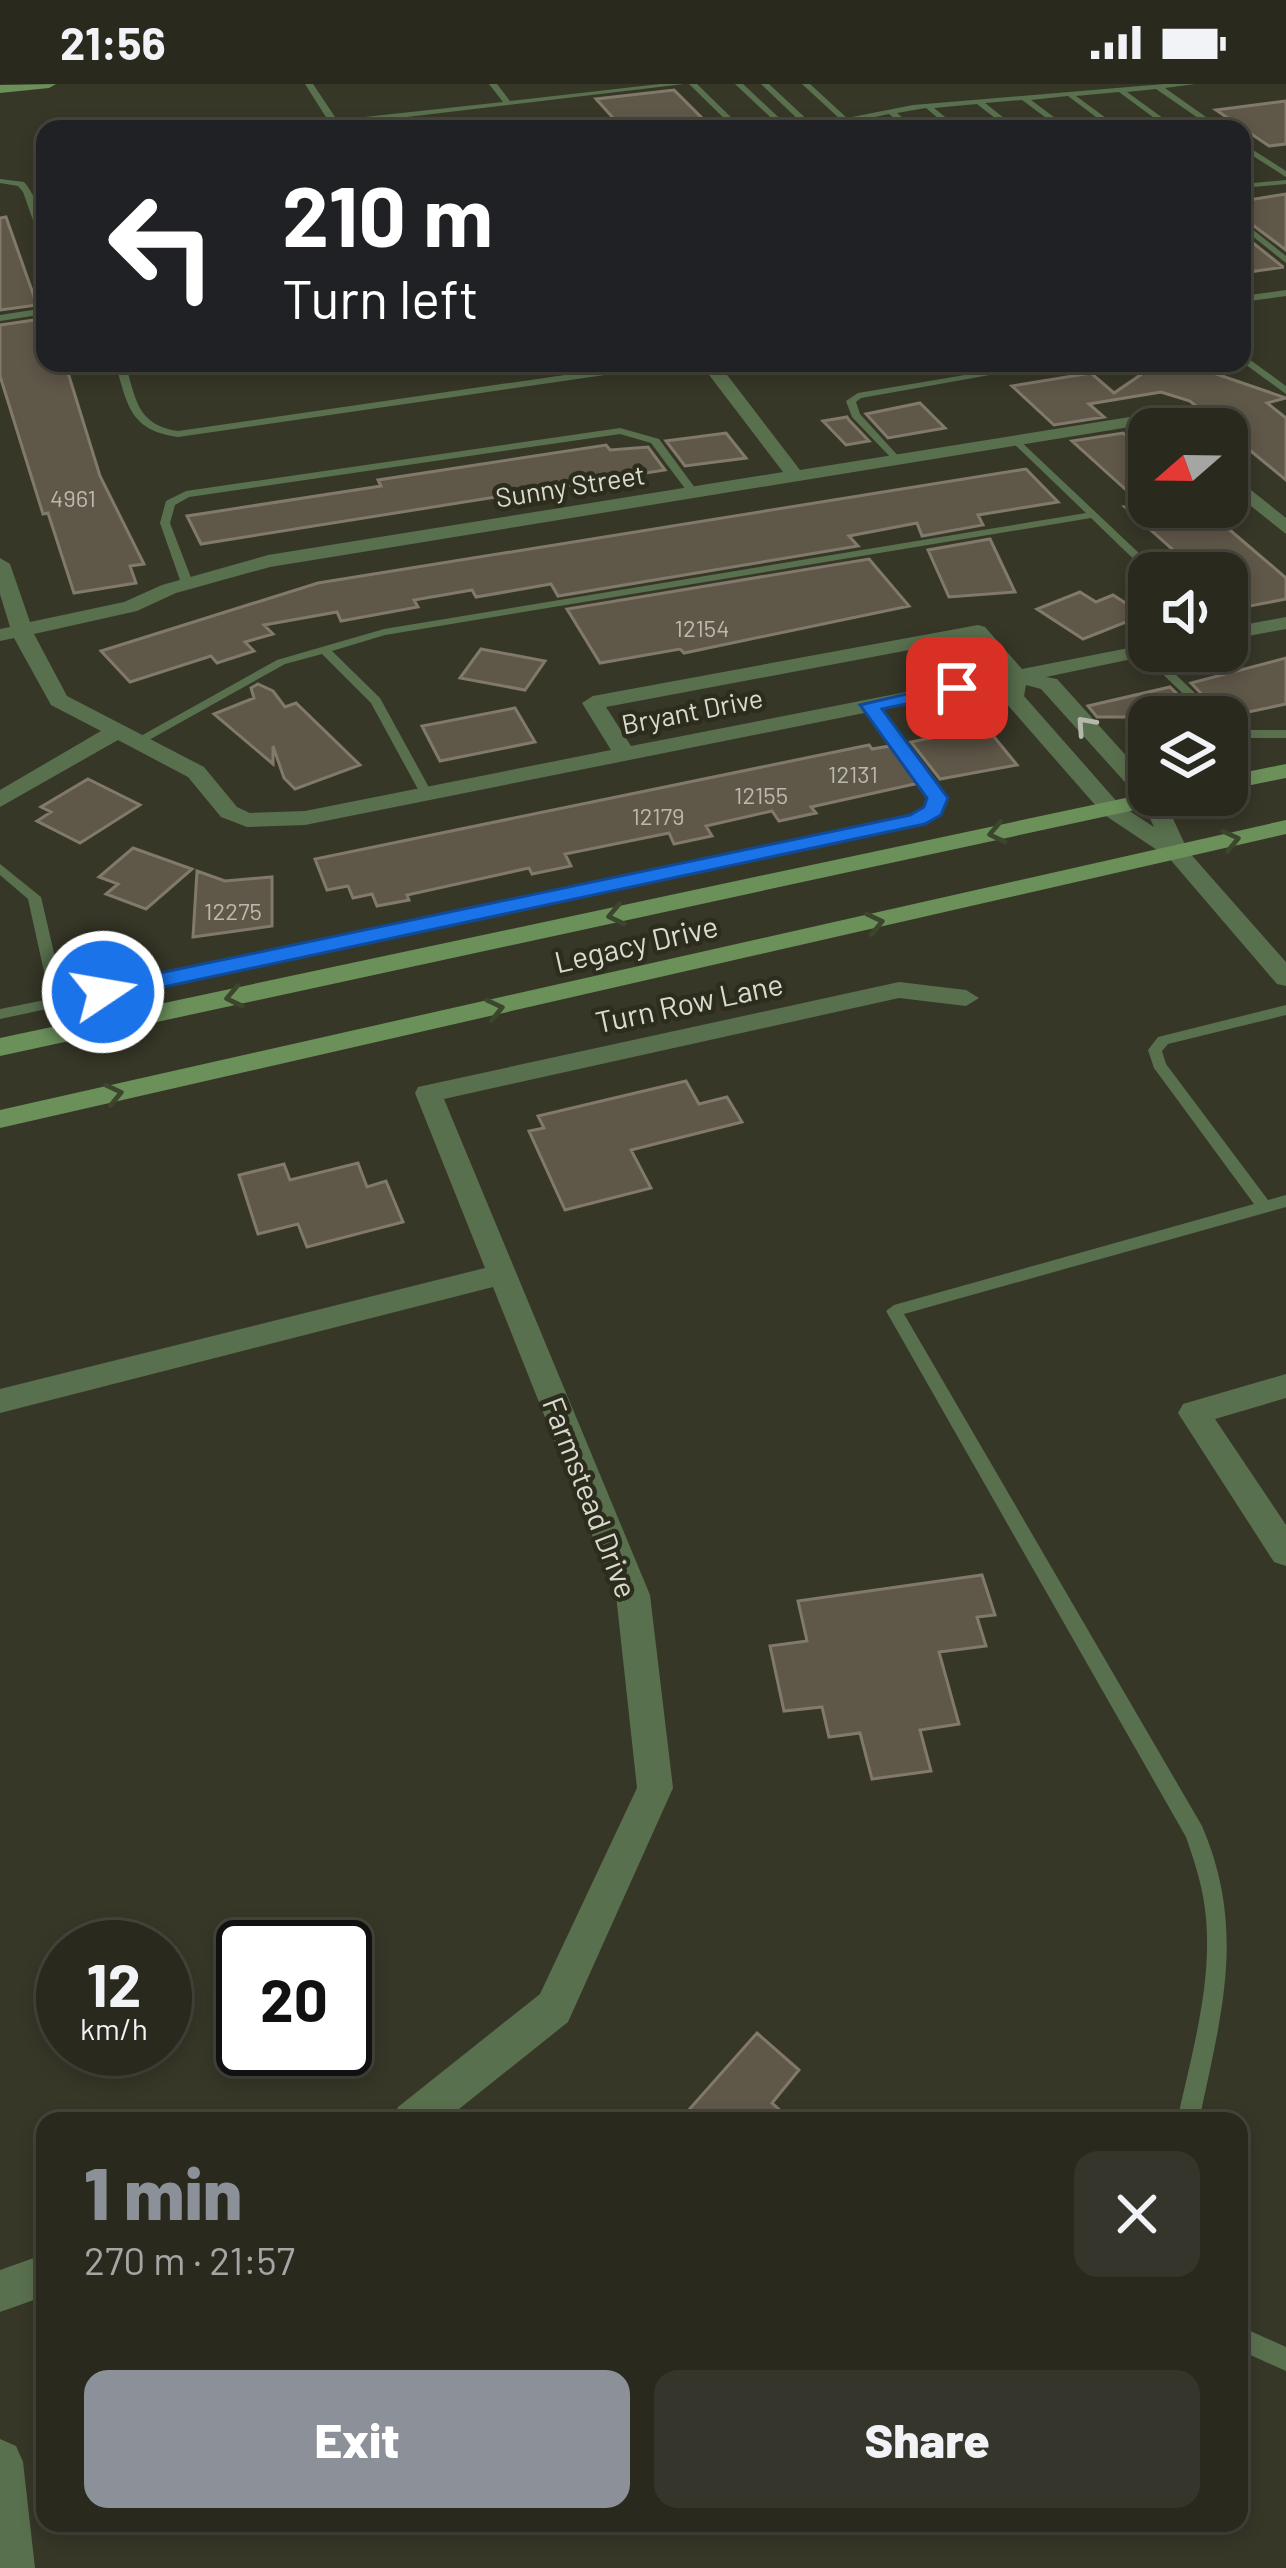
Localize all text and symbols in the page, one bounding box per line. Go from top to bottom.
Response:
text: 21:56 [60,15,166,69]
text: 210 m [282,163,493,264]
icon: left [84,168,240,324]
text: Turn left [282,265,479,330]
north arrow [1128,408,1248,528]
map controls [1128,408,1248,816]
street label: Sunny Street [493,457,647,513]
house number: 4961 [50,483,96,512]
button: sound [1128,552,1248,672]
house number: 12154 [675,613,729,642]
pin [906,637,1008,739]
icon: arrive [924,655,990,721]
street label: Bryant Drive [619,681,765,739]
button: layers [1128,696,1248,816]
one-way arrow [1078,717,1099,738]
house number: 12131 [828,759,878,788]
house number: 12155 [734,780,788,809]
house number: 12179 [631,801,685,830]
one-way arrow [987,820,1007,845]
one-way arrow [1221,829,1241,854]
house number: 12275 [204,896,262,925]
one-way arrow [606,902,626,927]
street label: Legacy Drive [551,907,721,979]
one-way arrow [865,912,885,937]
position arrow [40,929,166,1055]
street label: Turn Row Lane [592,965,786,1039]
one-way arrow [225,984,245,1009]
one-way arrow [484,997,504,1022]
one-way arrow [104,1083,124,1108]
street label: Farmstead Drive [536,1391,646,1603]
speed limit sign: 20 [216,1920,372,2076]
text: 12 [87,1947,141,2019]
text: km/h [80,2010,148,2046]
text: 1 min [84,2148,242,2234]
button: close [1074,2151,1200,2277]
text: 270 m · 21:57 [84,2236,295,2283]
button: Exit [84,2370,630,2508]
button: Share [654,2370,1200,2508]

